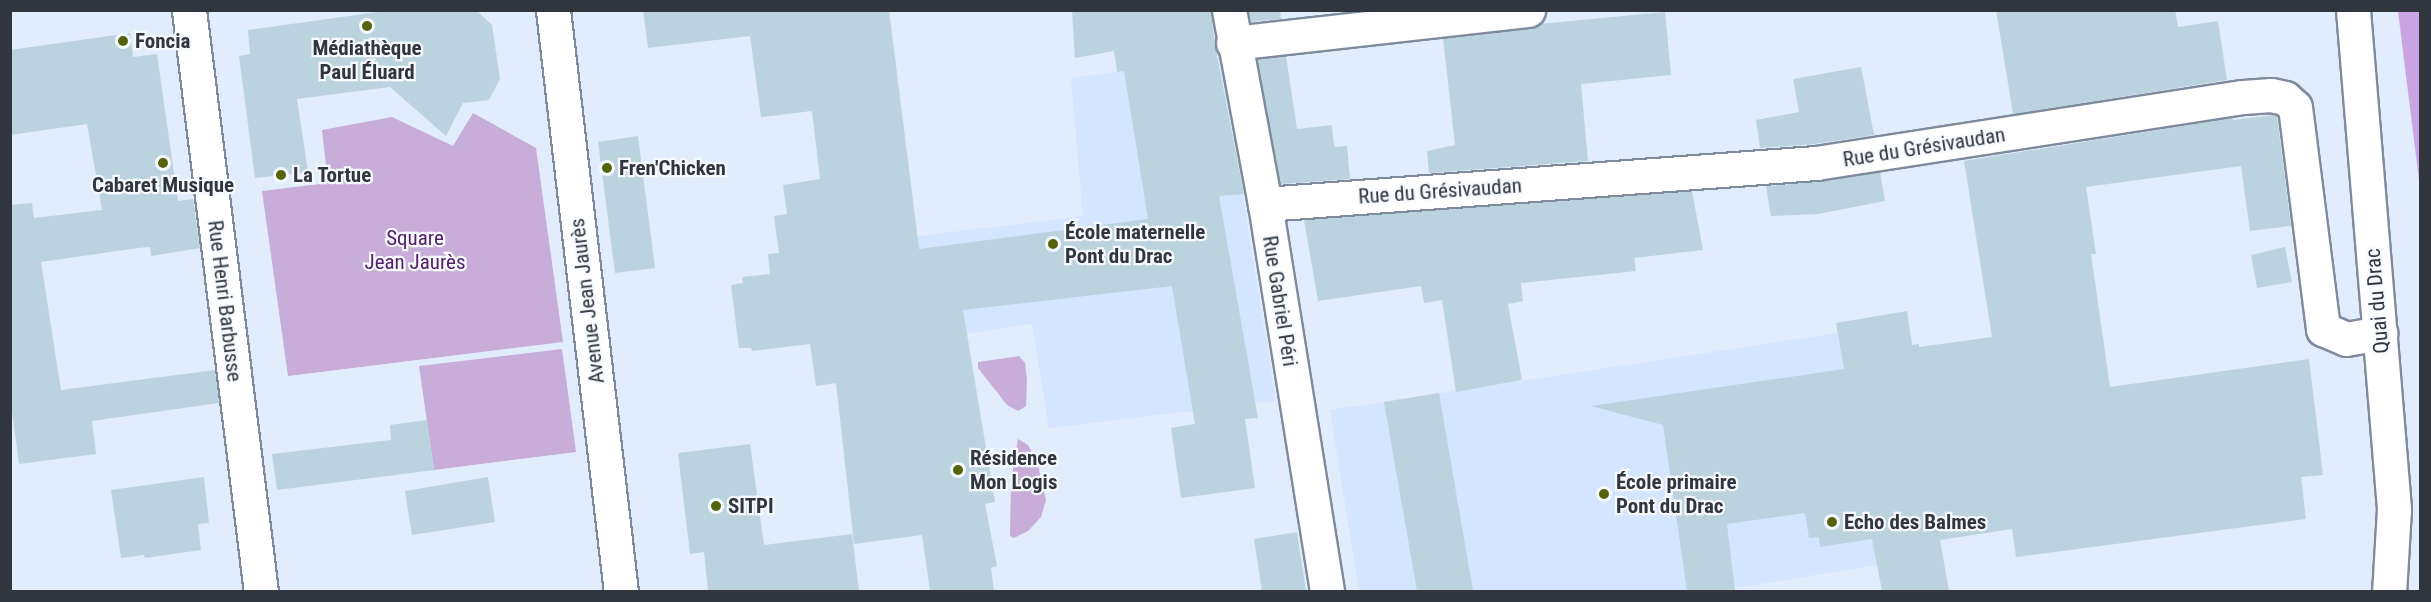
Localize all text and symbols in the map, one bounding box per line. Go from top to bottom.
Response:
marker: Médiathèque Paul Éluard [360,19,374,33]
place label: Foncia [135,28,190,54]
marker: Foncia [116,34,130,48]
place label: Médiathèque Paul Éluard [312,35,422,85]
street label: Rue du Grésivaudan [1841,122,2007,172]
place label: Fren'Chicken [619,155,726,181]
marker: Cabaret Musique [156,156,170,170]
marker: Fren'Chicken [600,161,614,175]
place label: La Tortue [293,162,372,188]
marker: La Tortue [274,168,288,182]
place label: Cabaret Musique [92,172,234,198]
street label: Rue du Grésivaudan [1357,173,1523,209]
street label: Avenue Jean Jaurès [564,217,610,385]
street label: Rue Henri Barbusse [203,219,247,383]
place label: École maternelle Pont du Drac [1065,219,1205,269]
park label: Square Jean Jaurès [364,225,466,275]
street label: Rue Gabriel Péri [1257,234,1303,368]
marker: École maternelle Pont du Drac [1046,237,1060,251]
street label: Quai du Drac [2360,247,2394,355]
place label: Résidence Mon Logis [970,445,1057,495]
marker: Résidence Mon Logis [951,463,965,477]
place label: École primaire Pont du Drac [1616,469,1737,519]
marker: École primaire Pont du Drac [1597,487,1611,501]
place label: SITPI [728,493,774,519]
marker: SITPI [709,499,723,513]
place label: Echo des Balmes [1844,509,1986,535]
marker: Echo des Balmes [1825,515,1839,529]

